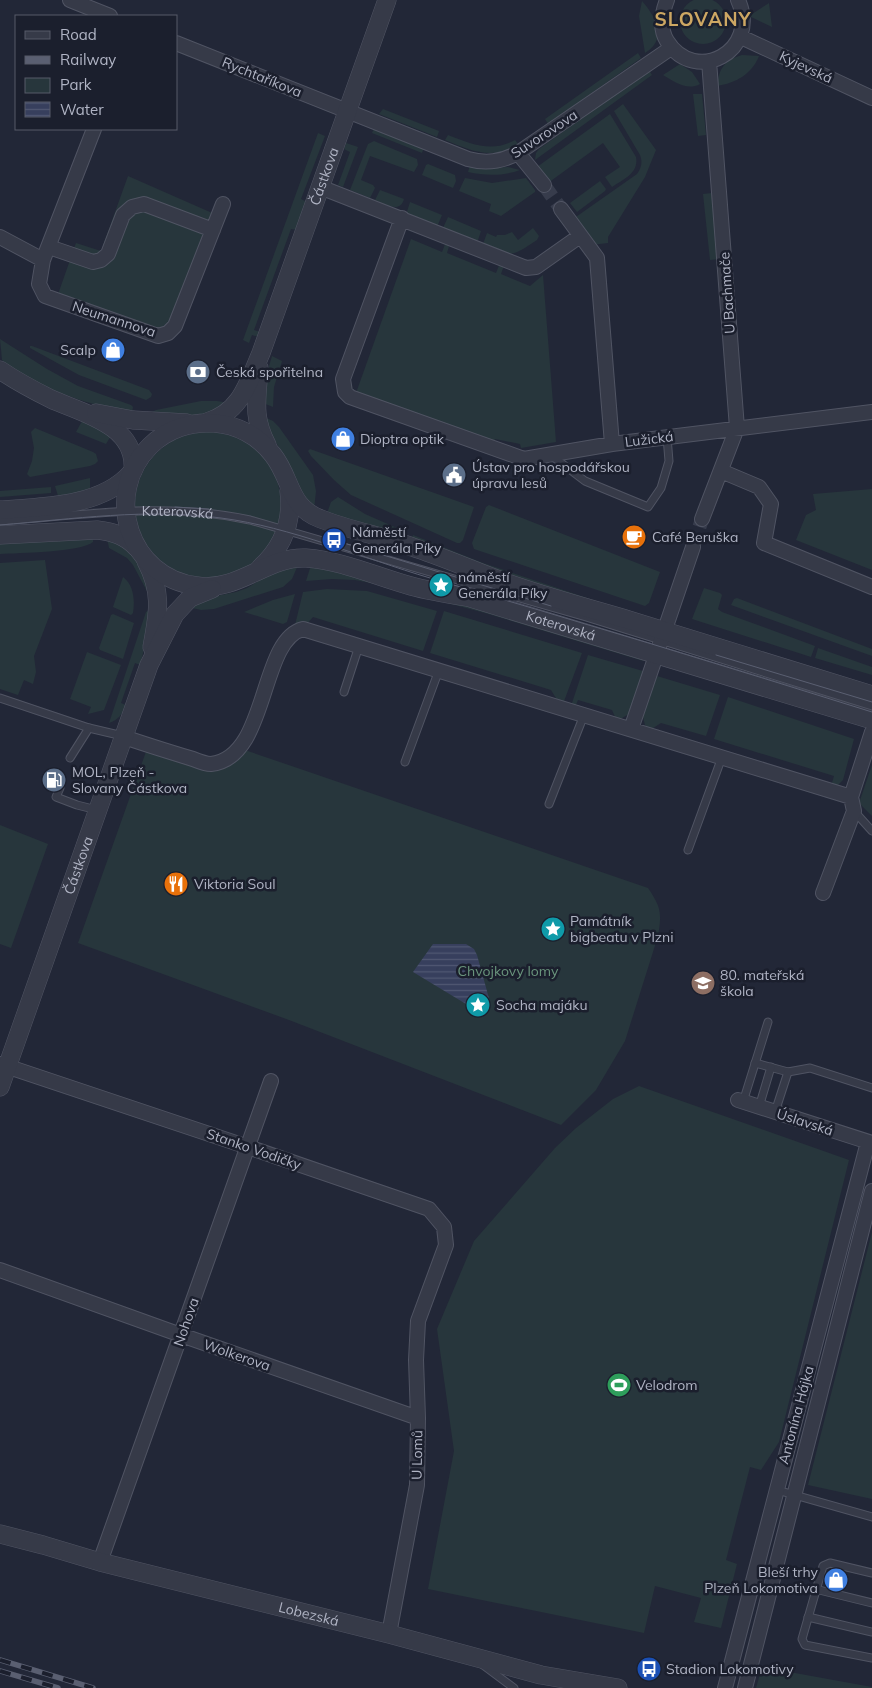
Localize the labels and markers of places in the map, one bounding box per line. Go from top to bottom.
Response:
shop icon: Scalp [100,337,126,363]
place label: Scalp [60,341,96,359]
bank icon: Česká spořitelna [185,359,211,385]
place label: Česká spořitelna [216,363,323,381]
shop icon: Dioptra optik [330,426,356,452]
place label: Dioptra optik [360,430,445,448]
place label: Ústav pro hospodářskou úpravu lesů [472,458,630,492]
public building icon: Ústav pro hospodářskou úpravu lesů [441,462,467,488]
place label: Náměstí Generála Píky [352,523,442,557]
cafe icon: Café Beruška [621,524,647,550]
bus stop icon: Náměstí Generála Píky [321,527,347,553]
place label: Café Beruška [652,528,738,546]
place label: náměstí Generála Píky [458,568,548,602]
place icon: náměstí Generála Píky [428,572,454,598]
place label: MOL, Plzeň - Slovany Částkova [72,763,187,797]
fuel station icon: MOL, Plzeň - Slovany Částkova [41,767,67,793]
restaurant icon: Viktoria Soul [163,871,189,897]
place label: Viktoria Soul [194,875,276,893]
place label: Památník bigbeatu v Plzni [570,912,674,946]
place icon: Památník bigbeatu v Plzni [540,916,566,942]
place label: 80. mateřská škola [720,966,804,1000]
school or university icon: 80. mateřská škola [690,970,716,996]
place icon: Socha majáku [465,992,491,1018]
place label: Socha majáku [496,996,588,1014]
sports icon: Velodrom [606,1372,632,1398]
place label: Velodrom [636,1376,698,1394]
place label: Bleší trhy Plzeň Lokomotiva [704,1563,819,1597]
shop icon: Bleší trhy Plzeň Lokomotiva [823,1567,849,1593]
bus stop icon: Stadion Lokomotivy [636,1656,662,1682]
place label: Stadion Lokomotivy [666,1660,794,1678]

